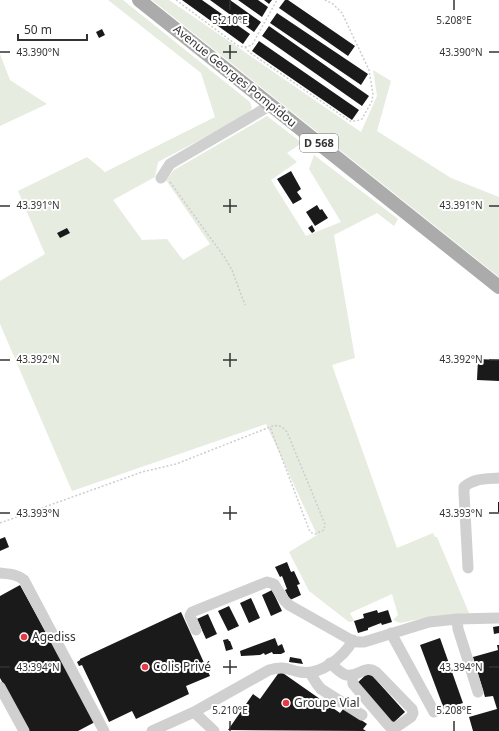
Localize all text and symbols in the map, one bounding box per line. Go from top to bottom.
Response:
text: 5.210°E [212,13,248,27]
text: 5.208°E [436,13,472,27]
scale bar [18,16,87,42]
street label: Avenue Georges Pompidou [170,20,301,131]
text: 50 m [24,21,52,38]
text: 43.390°N [16,45,60,59]
text: 43.390°N [439,45,483,59]
road number: D 568 [300,134,338,152]
text: 43.391°N [16,198,60,212]
text: 43.391°N [439,198,483,212]
text: 43.392°N [16,352,60,366]
text: 43.392°N [439,352,483,366]
text: 43.393°N [16,506,60,520]
text: 43.393°N [439,506,483,520]
place label: Agediss [32,628,76,645]
marker: Agediss [19,632,29,642]
place label: Colis Privé [153,658,211,675]
text: 43.394°N [16,660,60,674]
text: 43.394°N [439,660,483,674]
marker: Colis Privé [140,662,150,672]
place label: Groupe Vial [294,694,360,711]
marker: Groupe Vial [281,698,291,708]
text: 5.210°E [212,703,248,717]
text: 5.208°E [436,703,472,717]

